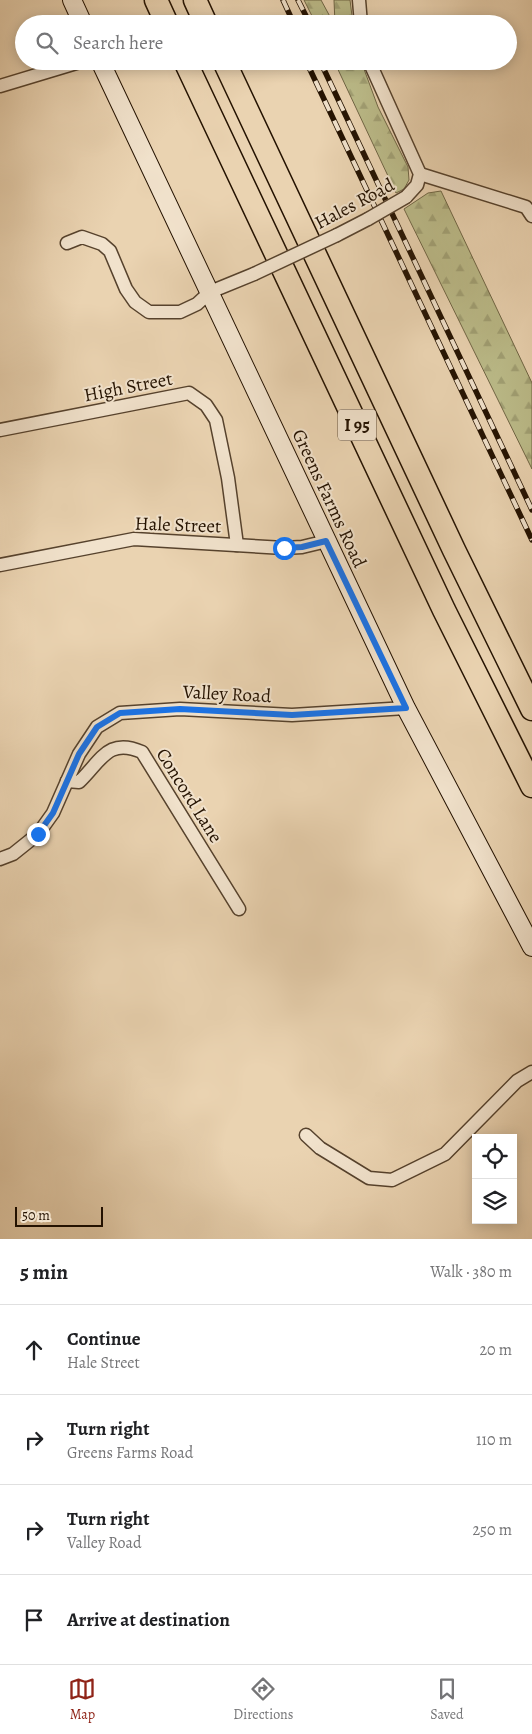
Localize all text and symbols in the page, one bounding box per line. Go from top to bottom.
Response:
search box [15,15,517,70]
icon: search [33,29,61,57]
text: Search here [73,30,163,56]
street label: Hales Road [310,172,400,236]
street label: High Street [82,366,175,408]
road number: I 95 [338,410,376,440]
street label: Greens Farms Road [286,425,373,573]
street label: Hale Street [134,510,222,539]
route start [273,537,296,560]
street label: Valley Road [181,679,273,709]
street label: Concord Lane [150,743,229,848]
route end [27,823,50,846]
map controls [472,1134,517,1224]
button: locate [472,1134,517,1179]
button: layers [472,1179,517,1224]
scale bar [15,1204,102,1227]
text: 50 m [22,1206,50,1225]
text: 5 min [20,1258,68,1286]
text: Walk · 380 m [430,1261,512,1283]
text: Continue [67,1326,141,1352]
icon: ahead [20,1336,48,1364]
text: 20 m [479,1339,512,1361]
text: Hale Street [67,1352,140,1374]
text: Turn right [67,1416,149,1442]
icon: right [20,1426,48,1454]
text: 110 m [476,1429,512,1451]
text: Greens Farms Road [67,1442,193,1464]
text: Turn right [67,1506,149,1532]
icon: right [20,1516,48,1544]
text: 250 m [473,1519,512,1541]
text: Valley Road [67,1532,142,1554]
icon: arrive [20,1606,48,1634]
text: Arrive at destination [67,1607,230,1633]
tab: Map [68,1675,96,1724]
tab: Directions [233,1675,293,1724]
tab: Saved [430,1675,464,1724]

